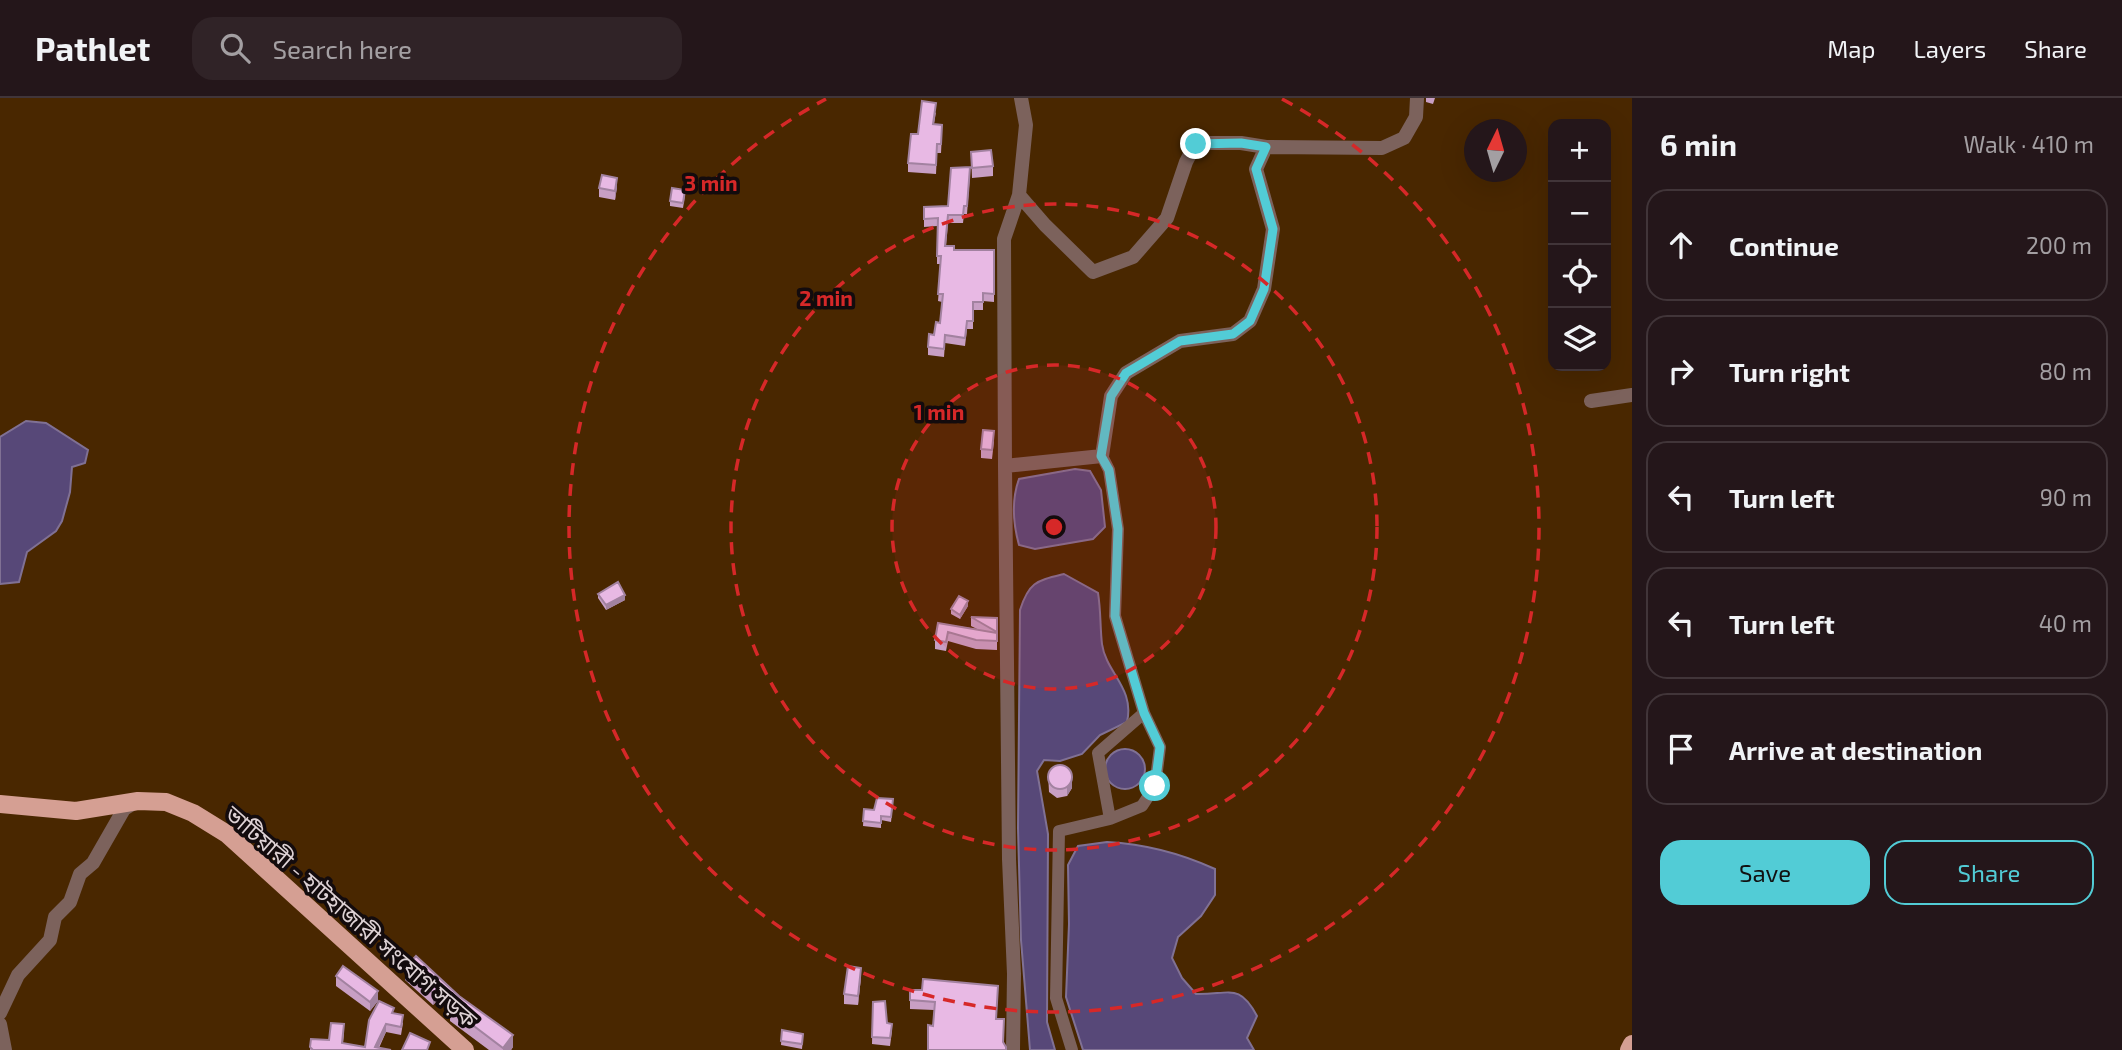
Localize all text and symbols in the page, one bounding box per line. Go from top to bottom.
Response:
search box [192,17,682,80]
text: Pathlet [35,28,150,68]
icon: search [216,29,254,67]
text: Search here [272,33,412,64]
text: Map [1827,34,1875,63]
text: Layers [1913,34,1986,63]
text: Share [2024,34,2087,63]
north arrow [1464,119,1527,182]
map controls [1548,119,1611,371]
button: + [1548,119,1611,182]
text: 6 min [1660,126,1737,162]
route end [1180,128,1211,159]
text: Walk · 410 m [1963,130,2094,158]
text: 3 min [684,170,738,195]
button: − [1548,182,1611,245]
icon: ahead [1662,226,1700,264]
text: Continue [1729,230,1839,261]
text: 200 m [2026,231,2092,259]
button: locate [1548,245,1611,308]
text: 2 min [799,285,853,310]
button: layers [1548,308,1611,371]
icon: right [1662,352,1700,390]
text: Turn right [1729,356,1850,387]
text: 80 m [2039,357,2092,385]
text: 1 min [914,399,964,424]
icon: left [1662,478,1700,516]
text: Turn left [1729,482,1835,513]
text: 90 m [2040,483,2092,511]
centre of rings [1042,515,1066,539]
icon: left [1662,604,1700,642]
text: Turn left [1729,608,1835,639]
text: 40 m [2039,609,2092,637]
icon: arrive [1662,730,1700,768]
text: Arrive at destination [1729,734,1982,765]
route start [1139,770,1170,801]
street label: ভাটিয়ারী - হাটহাজারী সংযোগ সড়ক [219,799,484,1034]
button: Save [1660,840,1870,905]
button: Share [1884,840,2094,905]

